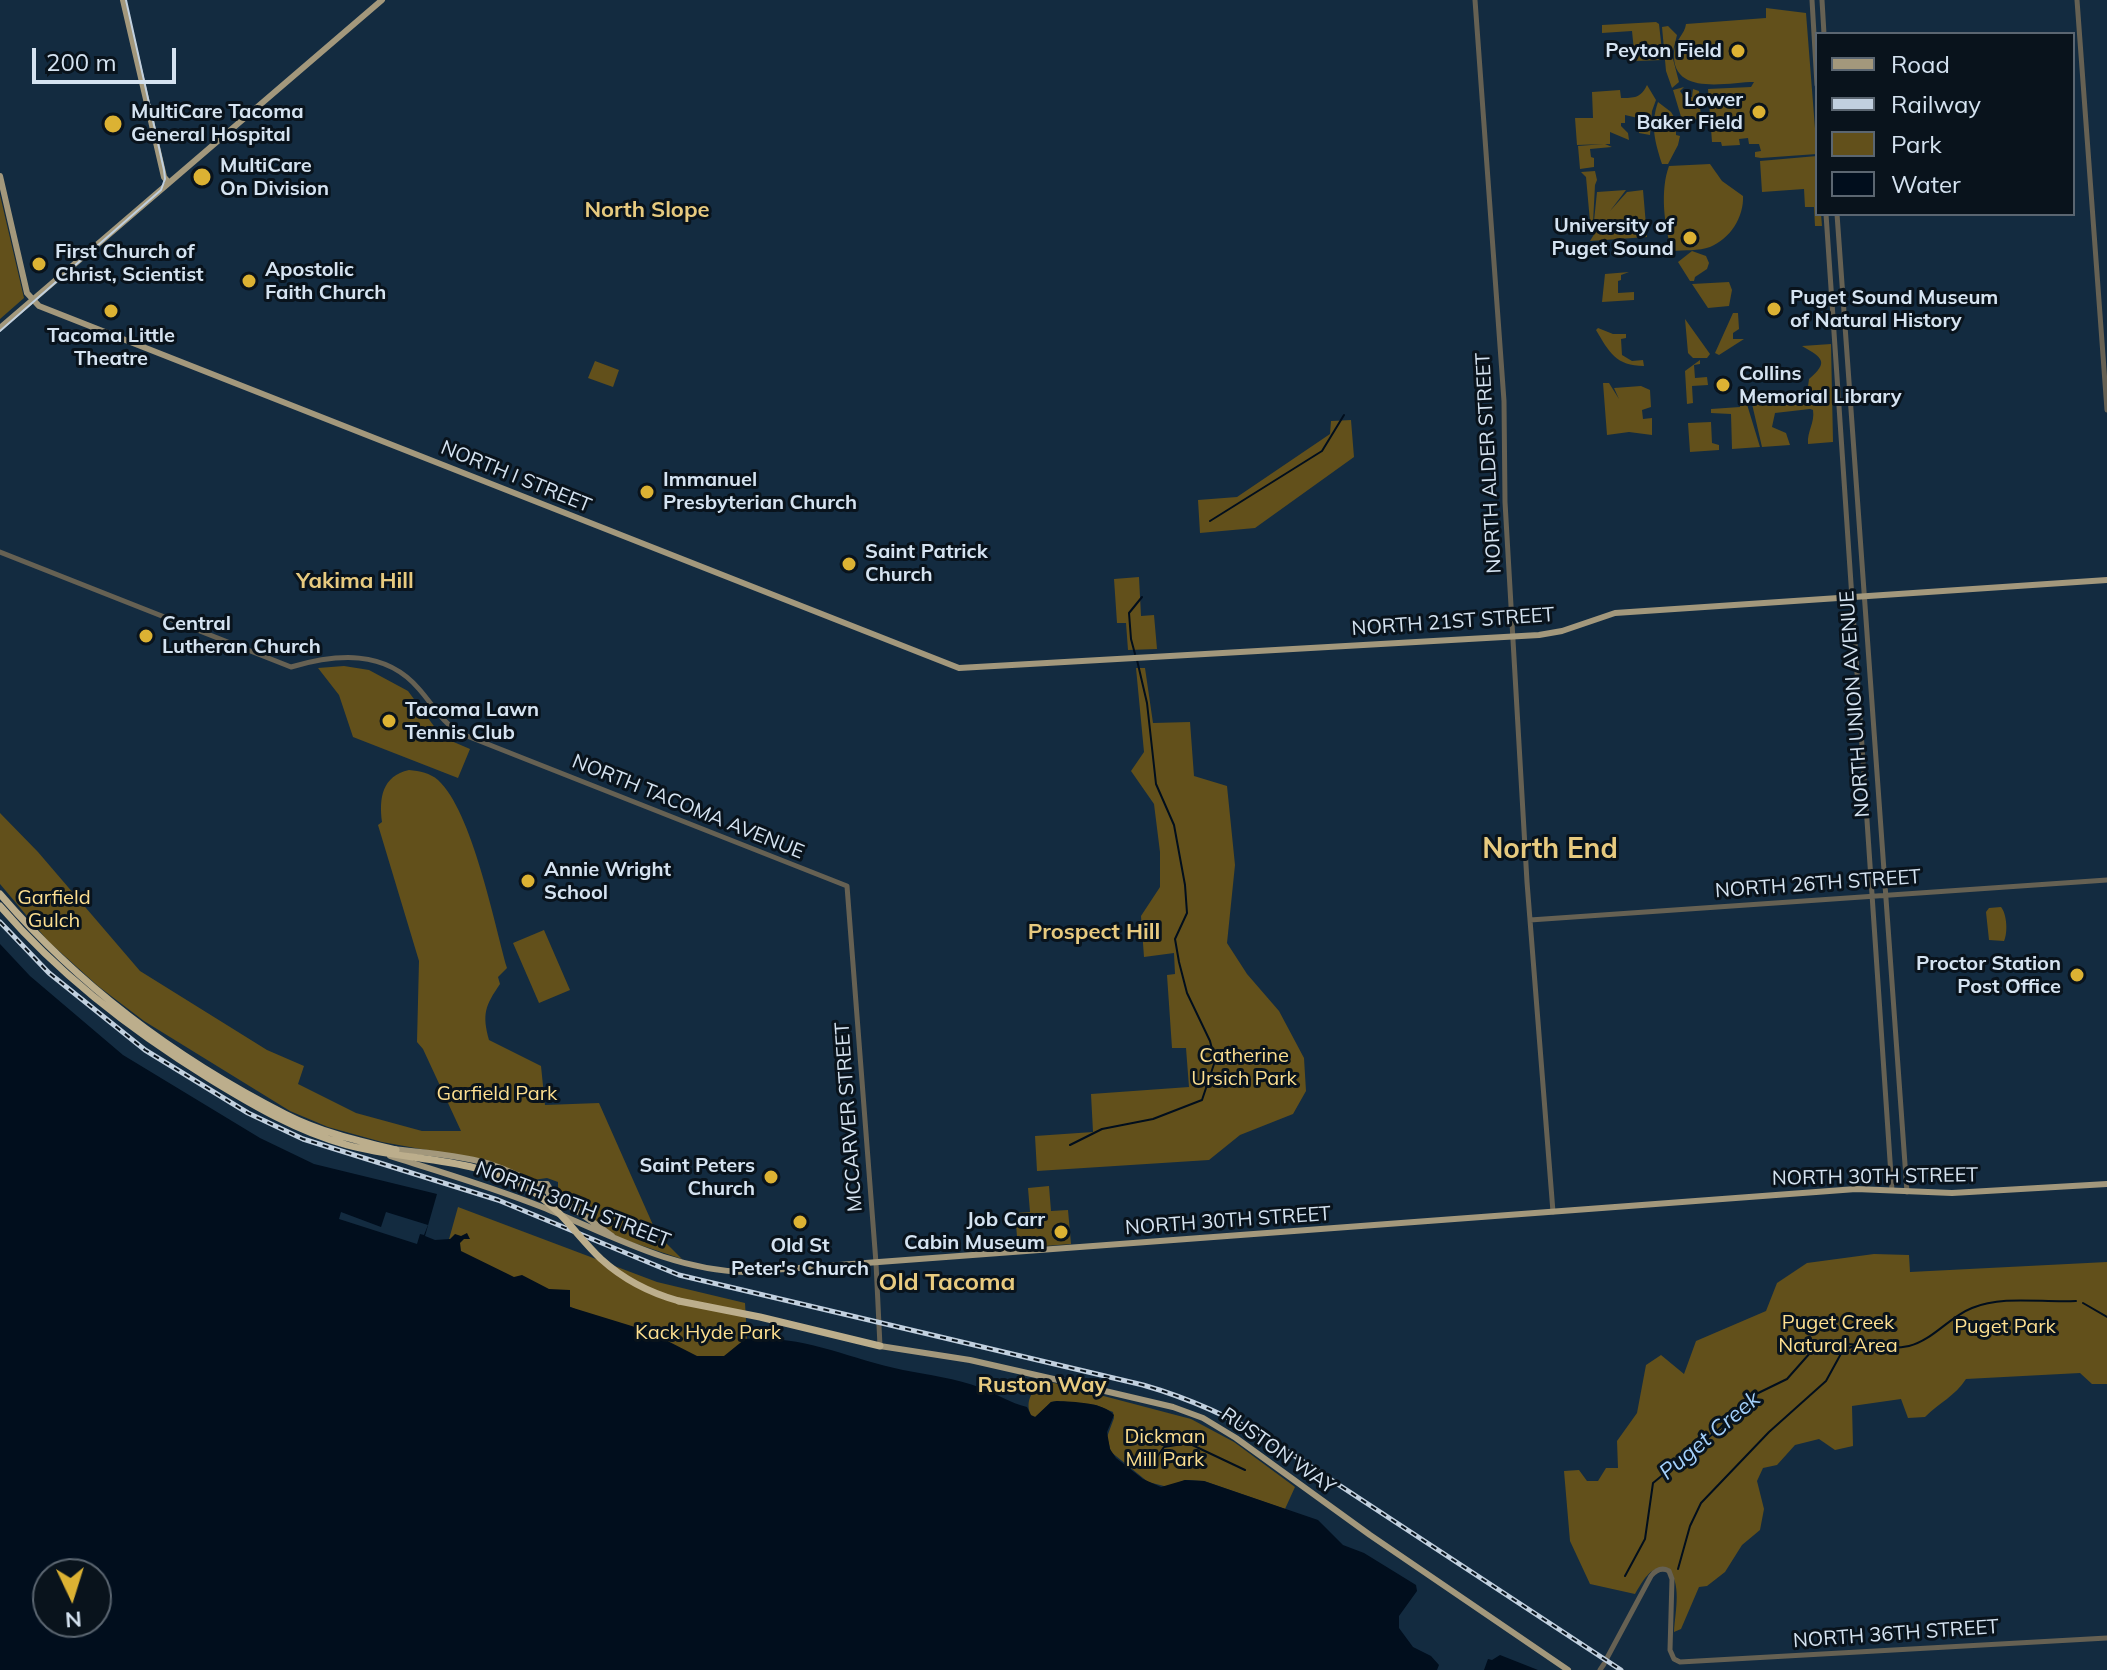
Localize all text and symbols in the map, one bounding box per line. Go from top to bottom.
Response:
scale bar [36,32,180,82]
legend [1815,32,2075,216]
place label: Peyton Field [1605,39,1722,63]
marker: Peyton Field [1729,42,1747,60]
text: 200 m [46,47,117,77]
text: Road [1891,49,1950,79]
place label: Lower Baker Field [1636,88,1743,135]
text: Railway [1891,89,1981,119]
place label: MultiCare Tacoma General Hospital [131,100,304,147]
marker: Lower Baker Field [1750,103,1768,121]
marker: MultiCare Tacoma General Hospital [102,113,124,135]
text: Park [1891,129,1942,159]
place label: MultiCare On Division [220,154,329,201]
marker: MultiCare On Division [191,166,213,188]
text: Water [1891,169,1961,199]
district label: North Slope [584,197,710,223]
place label: University of Puget Sound [1551,214,1674,261]
marker: University of Puget Sound [1681,229,1699,247]
place label: First Church of Christ, Scientist [55,240,204,287]
marker: First Church of Christ, Scientist [30,255,48,273]
place label: Apostolic Faith Church [265,258,386,305]
marker: Apostolic Faith Church [240,272,258,290]
place label: Puget Sound Museum of Natural History [1790,286,1998,333]
marker: Puget Sound Museum of Natural History [1765,300,1783,318]
marker: Tacoma Little Theatre [102,302,120,320]
place label: Tacoma Little Theatre [47,324,175,371]
street label: NORTH ALDER STREET [1471,352,1507,574]
place label: Collins Memorial Library [1739,362,1902,409]
marker: Collins Memorial Library [1714,376,1732,394]
street label: NORTH I STREET [437,436,595,518]
place label: Immanuel Presbyterian Church [663,468,857,515]
marker: Immanuel Presbyterian Church [638,483,656,501]
place label: Saint Patrick Church [865,540,988,587]
marker: Saint Patrick Church [840,555,858,573]
district label: Yakima Hill [296,568,414,594]
street label: NORTH UNION AVENUE [1835,590,1875,818]
street label: NORTH 21ST STREET [1351,603,1555,641]
place label: Central Lutheran Church [162,612,321,659]
marker: Central Lutheran Church [137,627,155,645]
place label: Tacoma Lawn Tennis Club [405,698,539,745]
marker: Tacoma Lawn Tennis Club [380,712,398,730]
street label: NORTH TACOMA AVENUE [569,749,807,865]
district label: North End [1482,833,1618,867]
place label: Annie Wright School [544,858,671,905]
street label: NORTH 26TH STREET [1714,865,1922,903]
marker: Annie Wright School [519,872,537,890]
park label: Garfield Gulch [17,886,91,933]
district label: Prospect Hill [1028,919,1160,945]
place label: Proctor Station Post Office [1916,952,2061,999]
marker: Proctor Station Post Office [2068,966,2086,984]
street label: MCCARVER STREET [830,1021,868,1213]
park label: Catherine Ursich Park [1191,1044,1297,1091]
park label: Garfield Park [437,1082,557,1106]
place label: Saint Peters Church [639,1154,755,1201]
street label: NORTH 30TH STREET [472,1157,674,1253]
street label: NORTH 30TH STREET [1772,1163,1978,1191]
marker: Saint Peters Church [762,1168,780,1186]
street label: NORTH 30TH STREET [1124,1202,1332,1240]
place label: Job Carr Cabin Museum [904,1208,1045,1255]
marker: Old St Peter's Church [791,1213,809,1231]
marker: Job Carr Cabin Museum [1052,1223,1070,1241]
place label: Old St Peter's Church [731,1234,869,1281]
district label: Old Tacoma [879,1269,1015,1297]
park label: Puget Creek Natural Area [1778,1311,1898,1358]
park label: Puget Park [1954,1315,2056,1339]
park label: Kack Hyde Park [635,1321,781,1345]
district label: Ruston Way [978,1372,1106,1398]
water label: Puget Creek [1654,1386,1766,1486]
street label: RUSTON WAY [1216,1403,1340,1499]
park label: Dickman Mill Park [1124,1425,1206,1472]
north arrow [32,1558,112,1638]
text: N [64,1605,83,1634]
street label: NORTH 36TH STREET [1792,1615,2000,1653]

